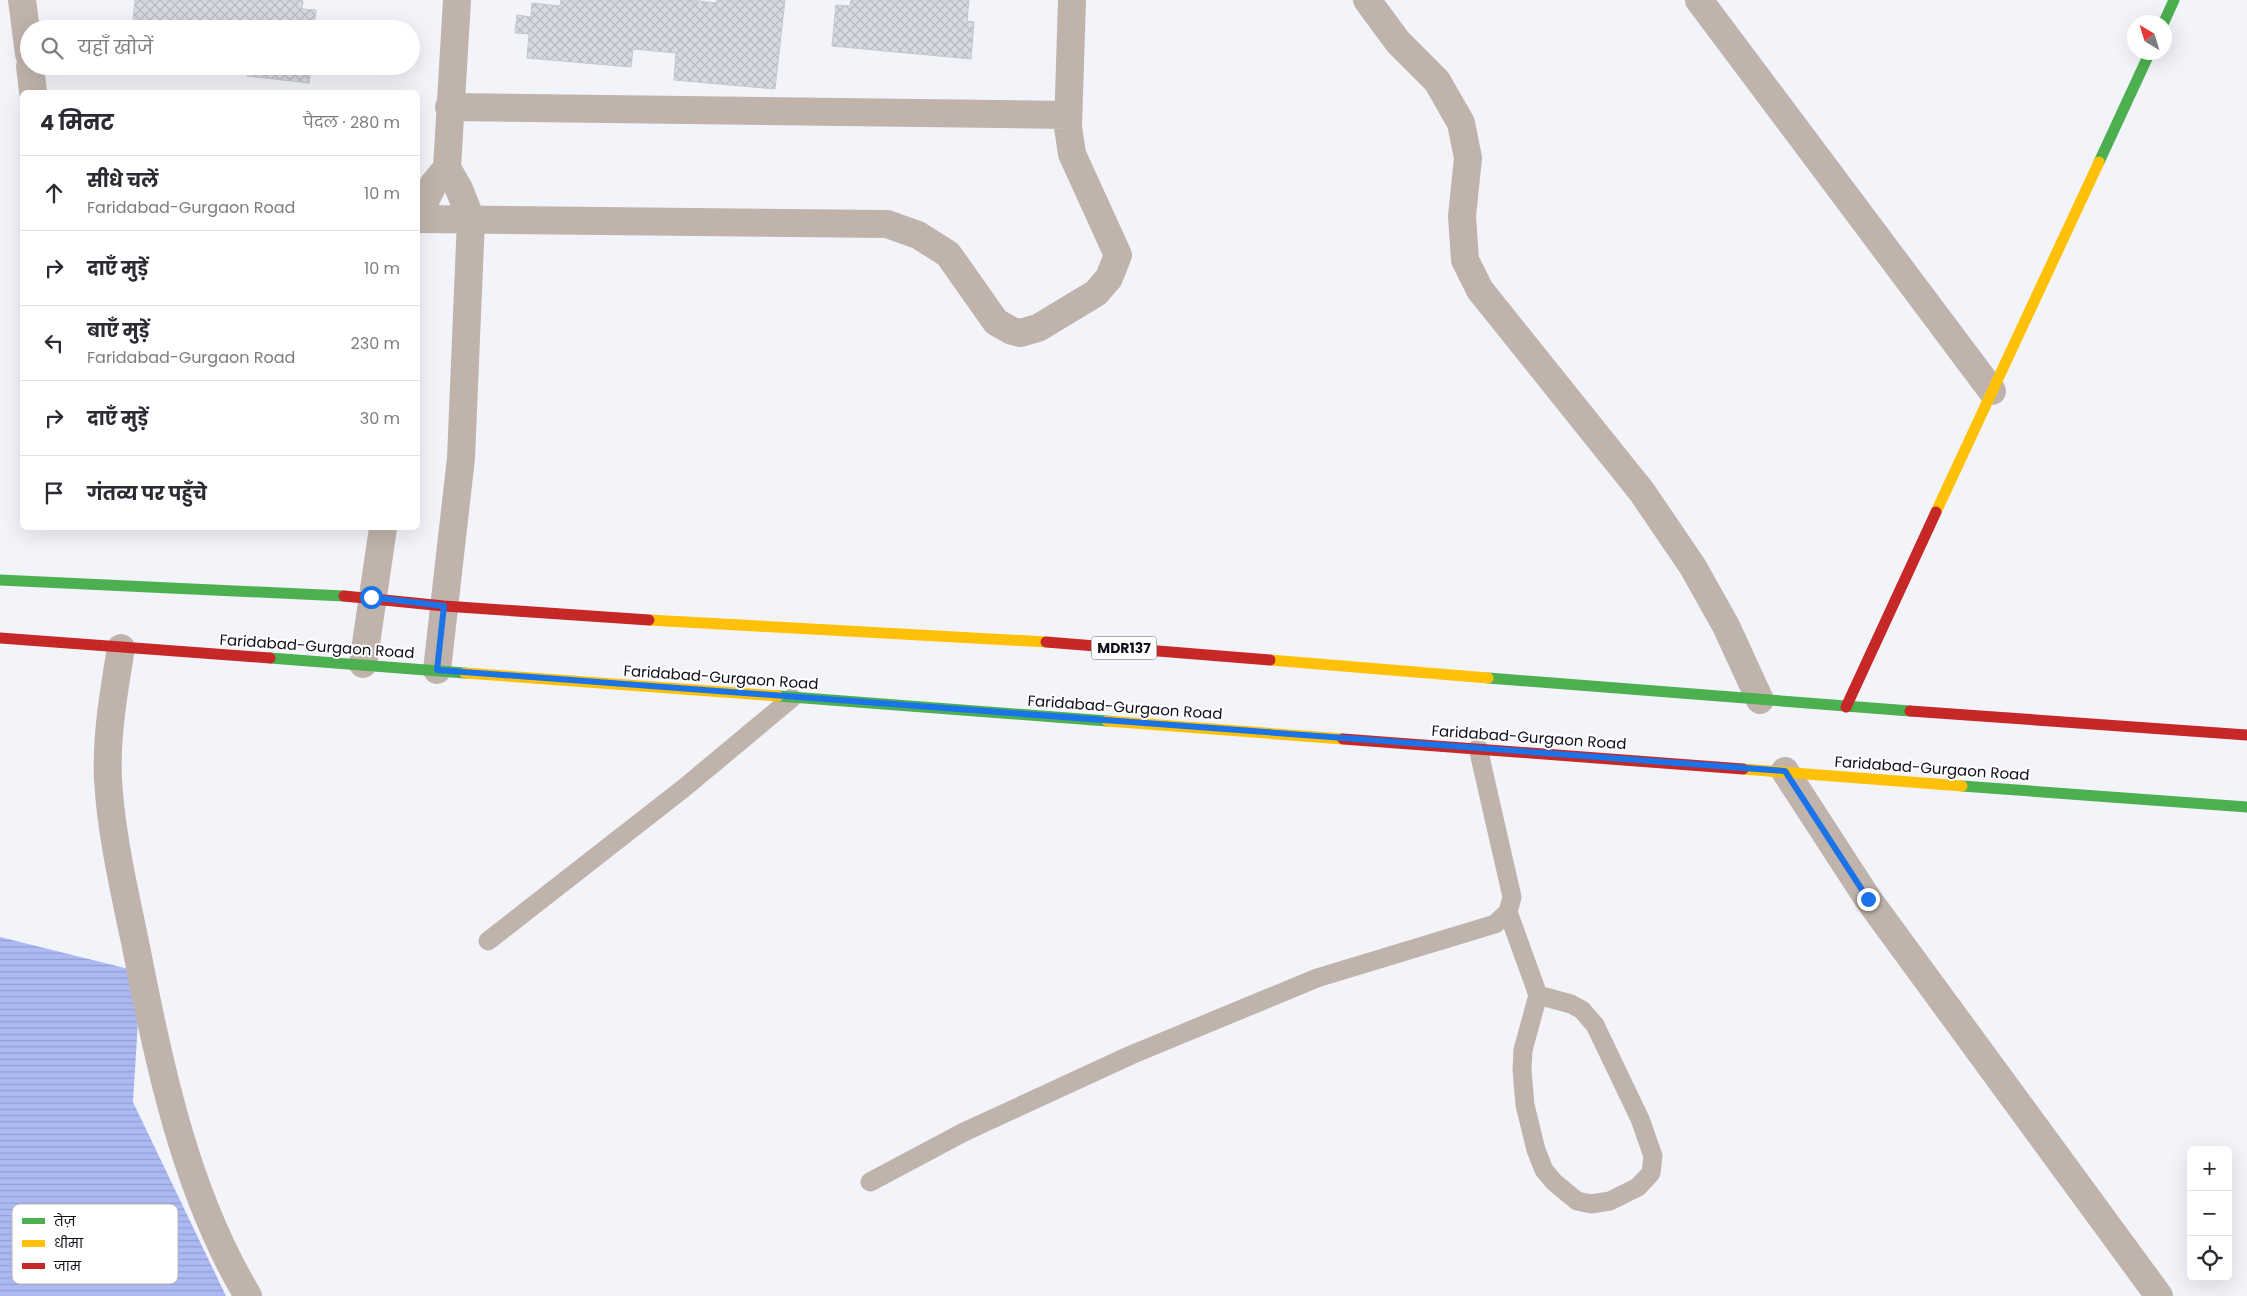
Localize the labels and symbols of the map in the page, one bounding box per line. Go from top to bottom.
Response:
north arrow [2127,15,2172,60]
route start [360,586,383,609]
street label: Faridabad-Gurgaon Road [219,629,415,663]
road number: MDR137 [1092,636,1156,660]
street label: Faridabad-Gurgaon Road [623,660,819,694]
street label: Faridabad-Gurgaon Road [1027,690,1223,724]
street label: Faridabad-Gurgaon Road [1431,720,1627,754]
street label: Faridabad-Gurgaon Road [1834,751,2030,785]
route end [1857,888,1880,911]
legend [12,1204,178,1284]
text: तेज़ [53,1211,77,1231]
text: धीमा [54,1233,84,1253]
text: जाम [53,1256,82,1276]

